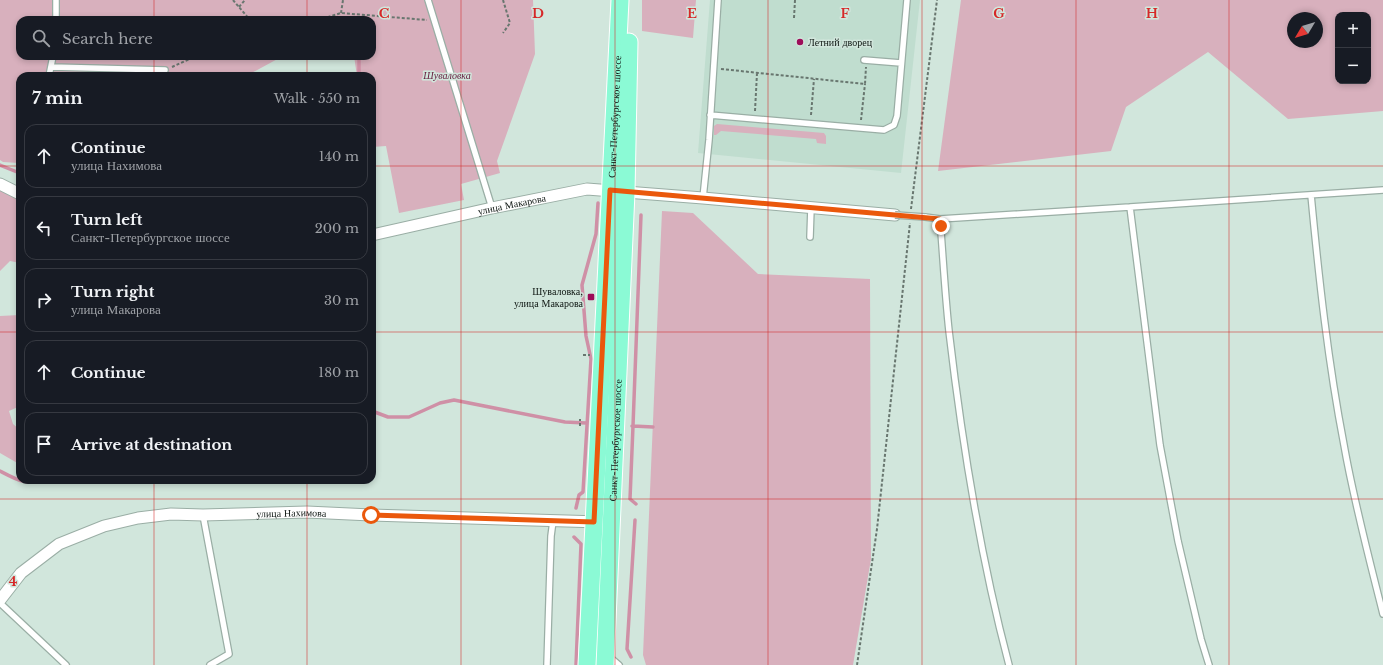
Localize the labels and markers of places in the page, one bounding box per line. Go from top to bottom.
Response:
place label: Летний дворец [808,36,873,49]
marker: Летний дворец [795,37,805,47]
place label: Шуваловка, улица Макарова [514,285,584,310]
marker: Шуваловка, улица Макарова [586,292,596,302]

